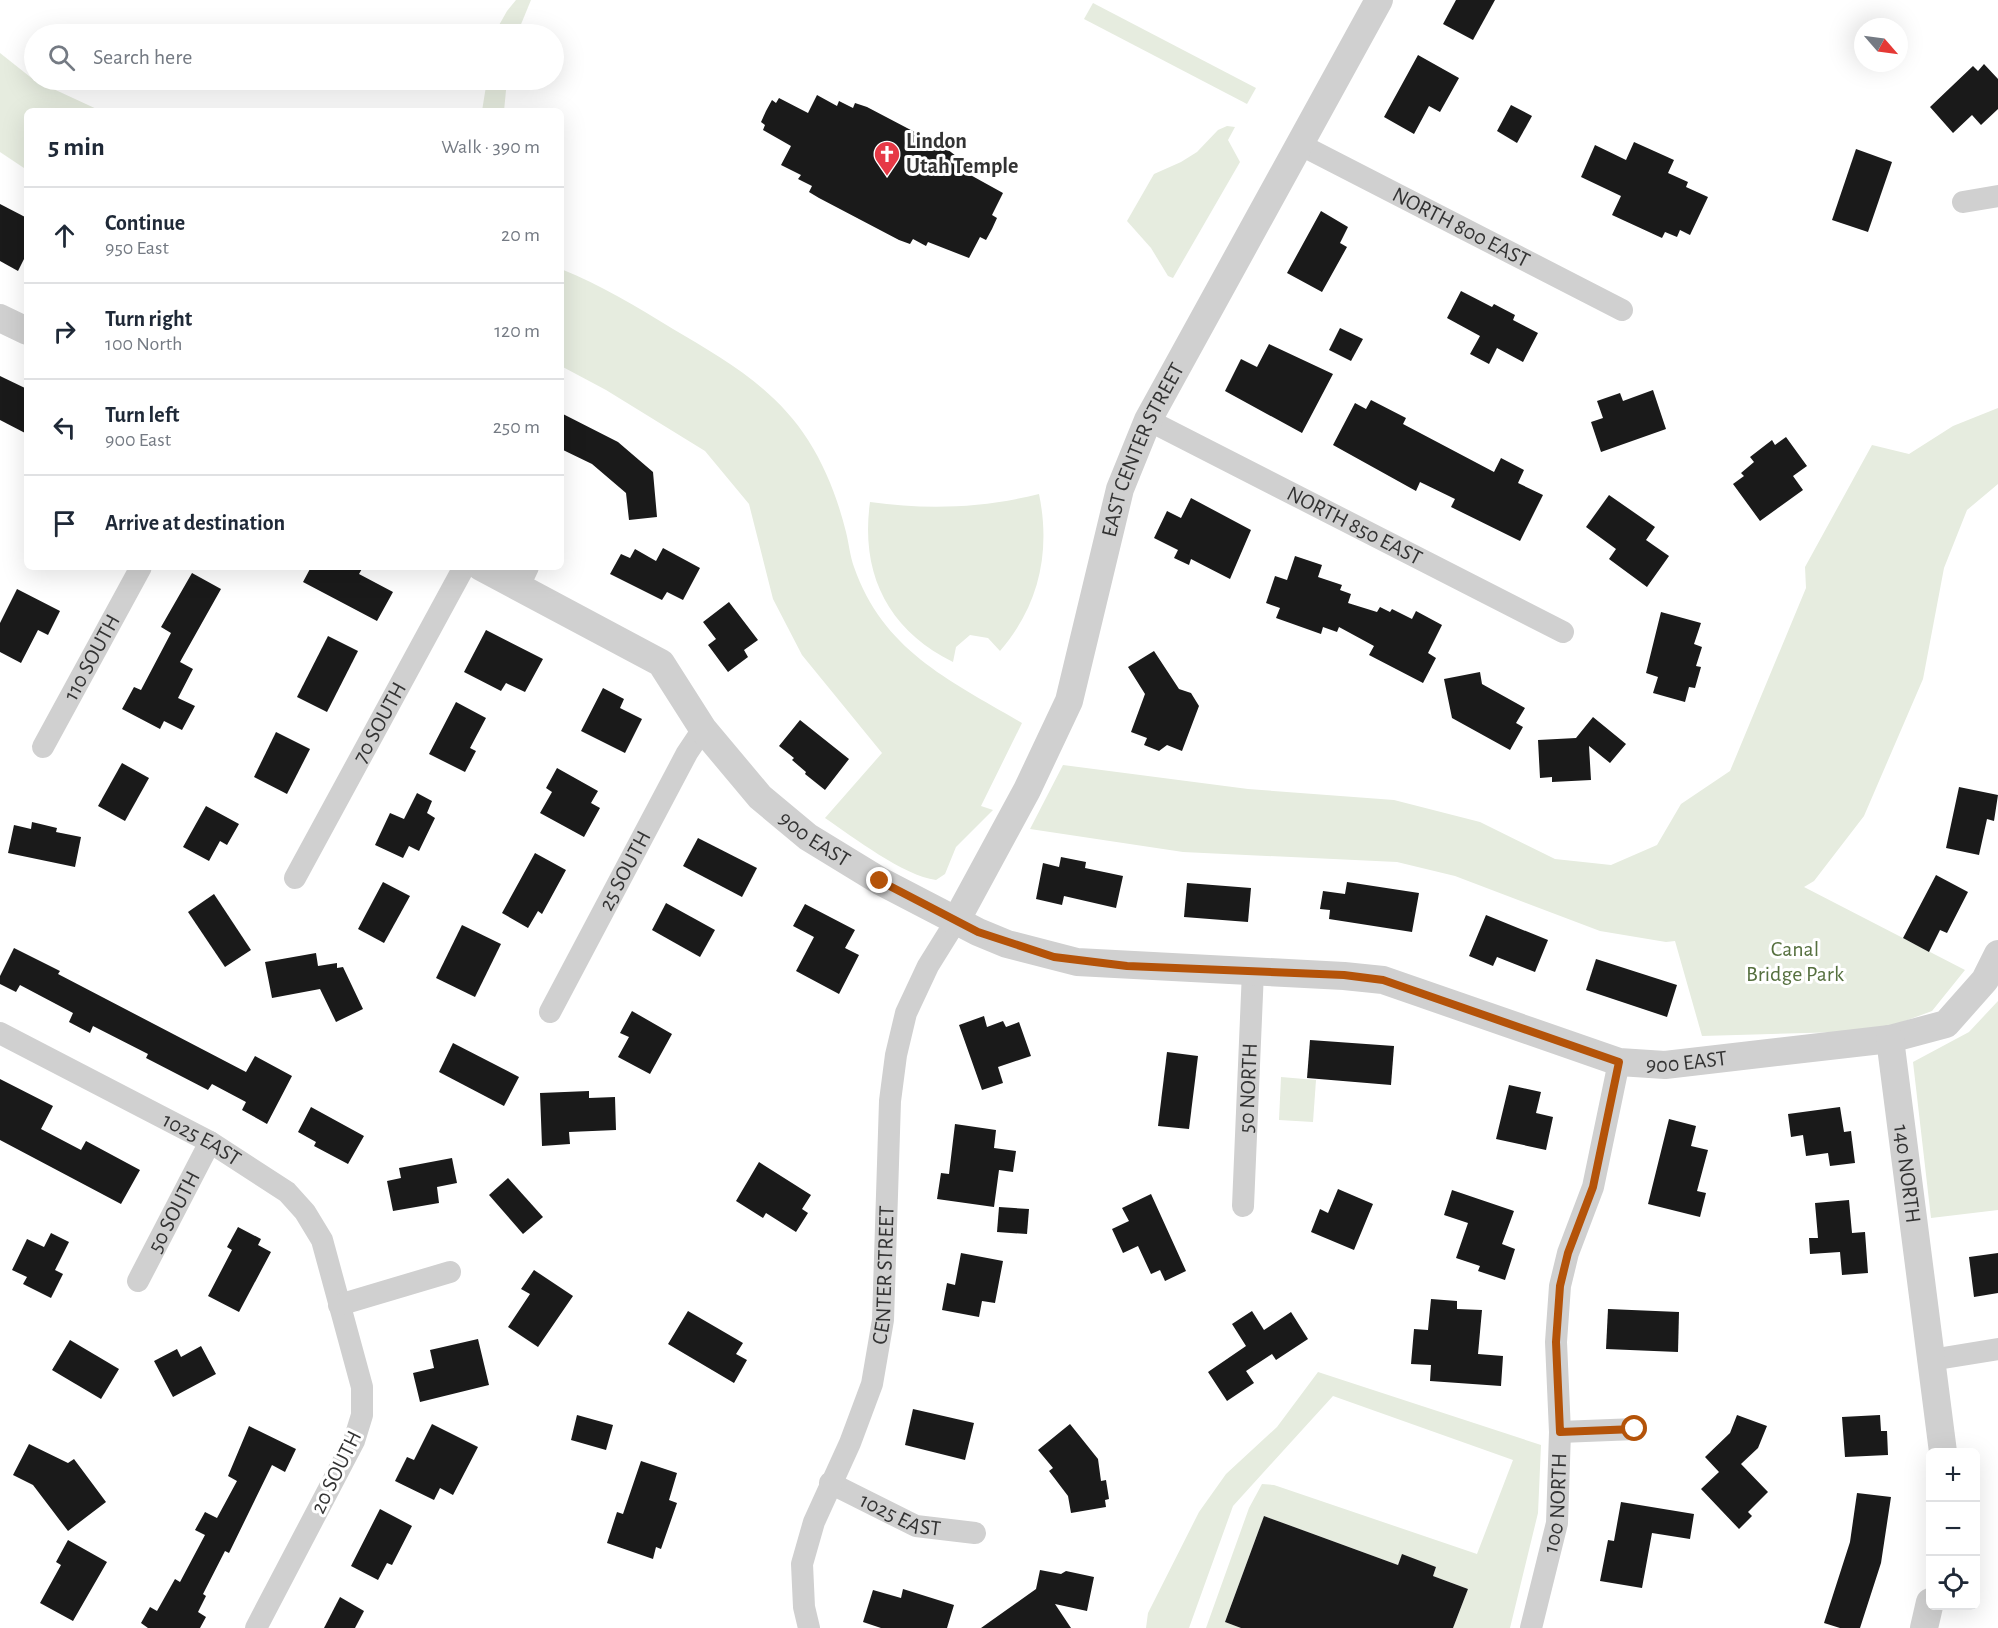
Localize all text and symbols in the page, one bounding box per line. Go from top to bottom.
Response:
north arrow [1854,18,1908,72]
search box [24,24,564,90]
icon: search [45,41,78,74]
text: Search here [93,46,192,68]
place label: Lindon Utah Temple [906,130,1019,177]
text: 5 min [48,134,105,160]
text: Walk · 390 m [441,137,540,157]
church icon: Lindon Utah Temple [872,139,902,177]
street label: NORTH 800 EAST [1389,183,1533,272]
text: Continue [105,212,185,234]
icon: ahead [48,219,81,252]
text: 20 m [501,225,540,245]
text: 950 East [105,238,169,258]
text: Turn right [105,308,192,330]
icon: right [48,315,81,348]
text: 120 m [494,321,540,341]
text: 100 North [105,334,182,354]
street label: EAST CENTER STREET [1098,359,1188,539]
text: Turn left [105,404,179,426]
icon: left [48,411,81,444]
text: 250 m [493,417,540,437]
text: 900 East [105,430,171,450]
street label: NORTH 850 EAST [1283,482,1426,569]
icon: arrive [48,507,81,540]
text: Arrive at destination [105,512,285,534]
street label: 110 SOUTH [60,611,124,704]
street label: 70 SOUTH [349,678,410,767]
street label: 900 EAST [775,807,854,871]
street label: 25 SOUTH [595,827,655,914]
route end [866,867,892,893]
park label: Canal Bridge Park [1746,938,1844,985]
street label: 50 NORTH [1235,1043,1261,1134]
street label: 900 EAST [1645,1047,1728,1076]
street label: 1025 EAST [159,1108,245,1170]
street label: 140 NORTH [1890,1123,1925,1225]
street label: 50 SOUTH [144,1167,204,1256]
street label: CENTER STREET [868,1205,898,1346]
route start [1621,1415,1647,1441]
street label: 20 SOUTH [307,1427,365,1517]
map controls [1926,1448,1980,1610]
button: + [1926,1448,1980,1502]
street label: 100 NORTH [1539,1453,1570,1555]
street label: 1025 EAST [856,1489,942,1540]
button: − [1926,1502,1980,1556]
button: locate [1926,1556,1980,1610]

